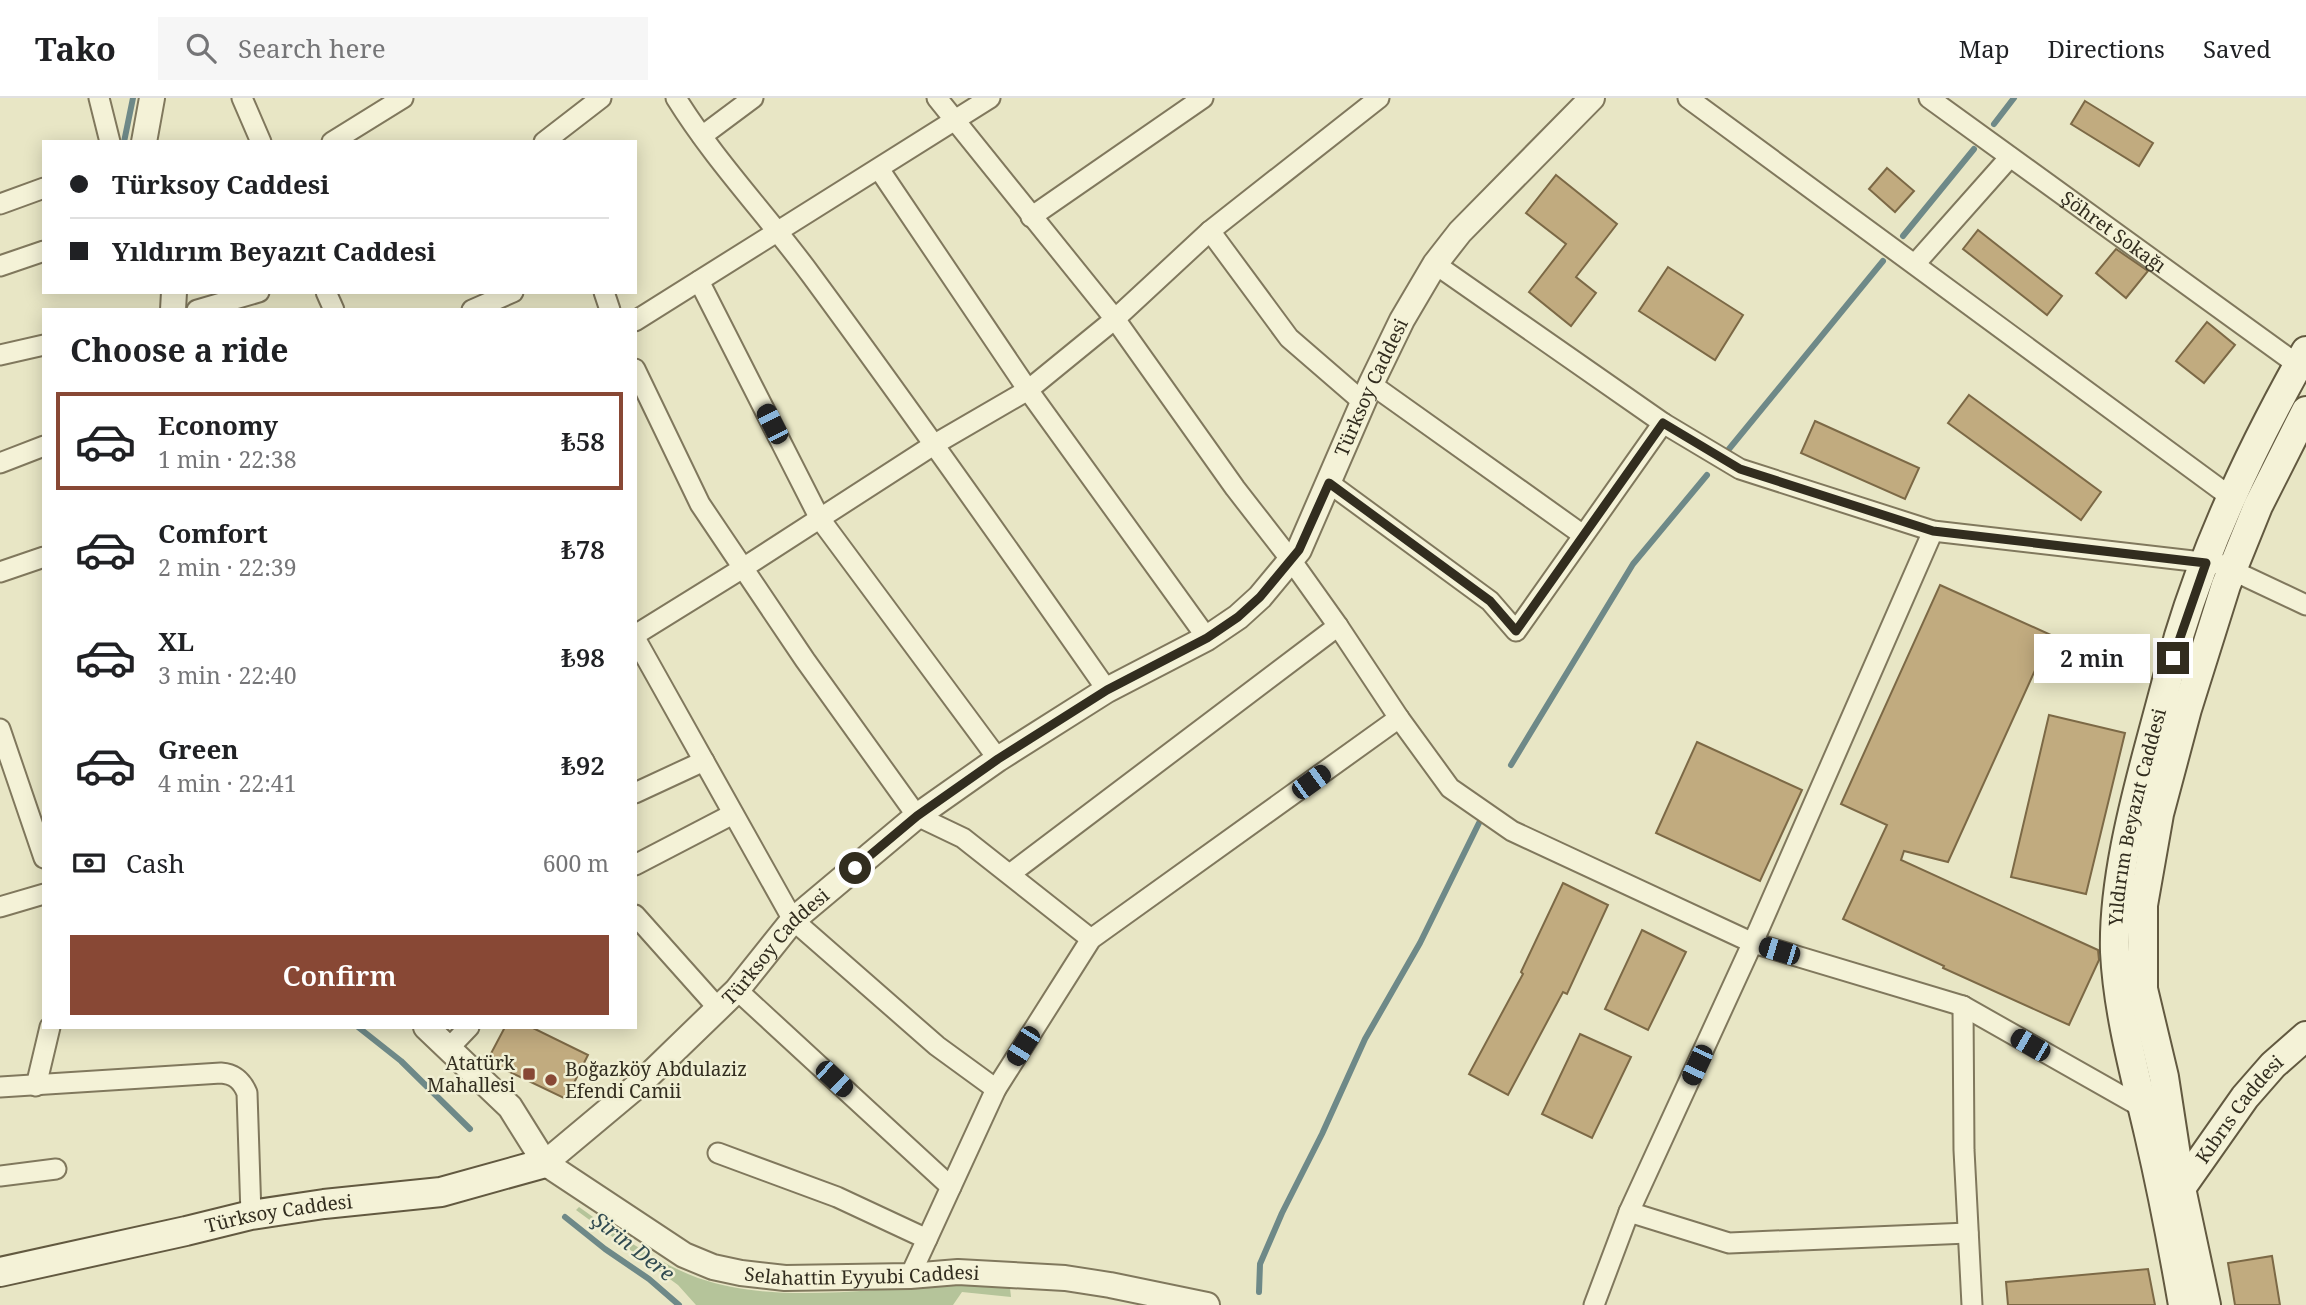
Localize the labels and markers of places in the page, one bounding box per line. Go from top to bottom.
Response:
place label: Atatürk Mahallesi [427,1050,516,1098]
place label: Boğazköy Abdulaziz Efendi Camii [565,1056,747,1104]
marker: Atatürk Mahallesi [521,1066,537,1082]
marker: Boğazköy Abdulaziz Efendi Camii [543,1072,559,1088]

